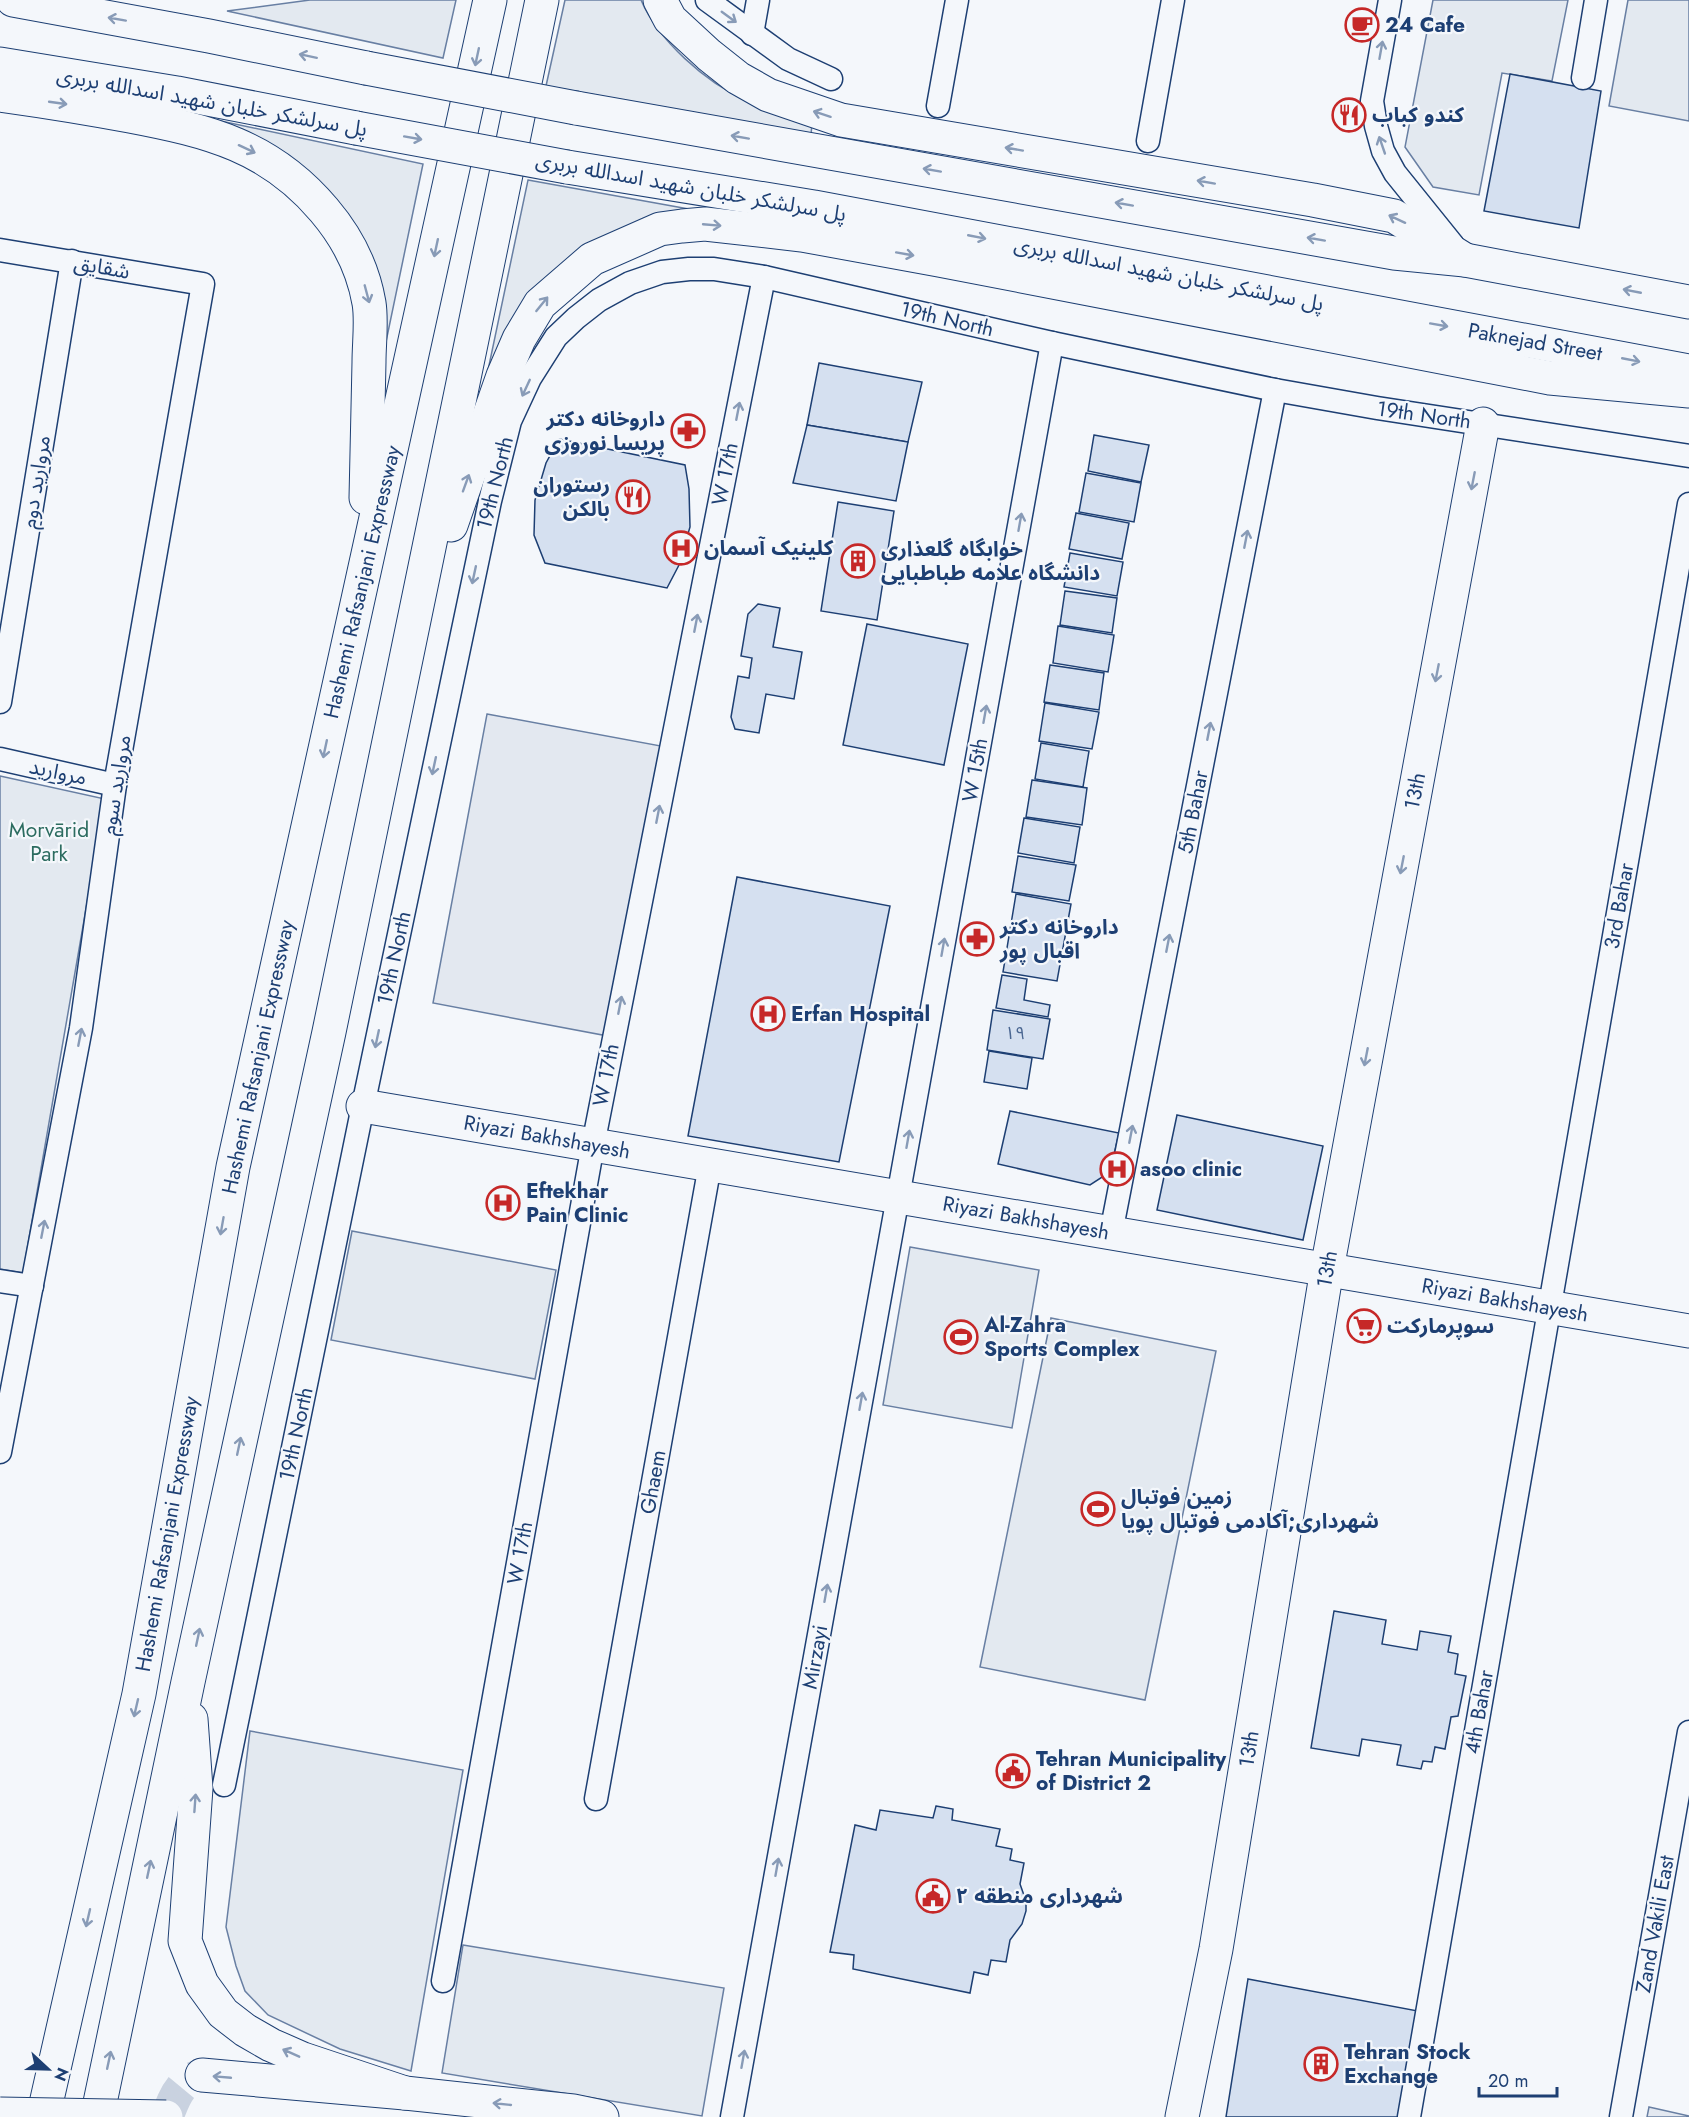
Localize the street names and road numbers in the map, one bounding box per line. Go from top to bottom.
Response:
street label: پل سرلشکر خلبان شهید اسدالله بربری [54,60,370,144]
street label: پل سرلشکر خلبان شهید اسدالله بربری [533,145,849,229]
street label: پل سرلشکر خلبان شهید اسدالله بربری [1012,229,1326,319]
street label: شقایق [72,247,132,287]
street label: 19th North [897,294,997,344]
street label: Paknejad Street [1466,315,1604,369]
street label: 19th North [1375,394,1473,436]
street label: مروارید دوم [14,433,59,531]
street label: 19th North [469,433,521,533]
street label: W 17th [704,440,746,508]
street label: Hashemi Rafsanjani Expressway [316,442,408,722]
street label: مروارید سوم [93,733,140,837]
street label: W 15th [955,736,995,804]
street label: مروارید [26,751,90,793]
street label: 5th Bahar [1170,767,1216,856]
street label: 13th [1397,770,1433,812]
street label: 3rd Bahar [1597,860,1641,951]
street label: 19th North [369,908,419,1008]
street label: Hashemi Rafsanjani Expressway [214,916,302,1197]
street label: W 17th [585,1041,627,1109]
street label: Riyazi Bakhshayesh [461,1108,633,1166]
street label: Riyazi Bakhshayesh [940,1189,1112,1247]
street label: 13th [1309,1248,1345,1290]
street label: Riyazi Bakhshayesh [1419,1271,1591,1329]
street label: 19th North [271,1384,321,1484]
street label: Hashemi Rafsanjani Expressway [128,1393,206,1674]
street label: Ghaem [633,1448,673,1516]
street label: W 17th [500,1519,540,1587]
street label: Mirzayi [795,1623,835,1691]
street label: 4th Bahar [1457,1667,1501,1756]
street label: 13th [1231,1728,1267,1770]
street label: Zand Vakili East [1628,1853,1682,1995]

